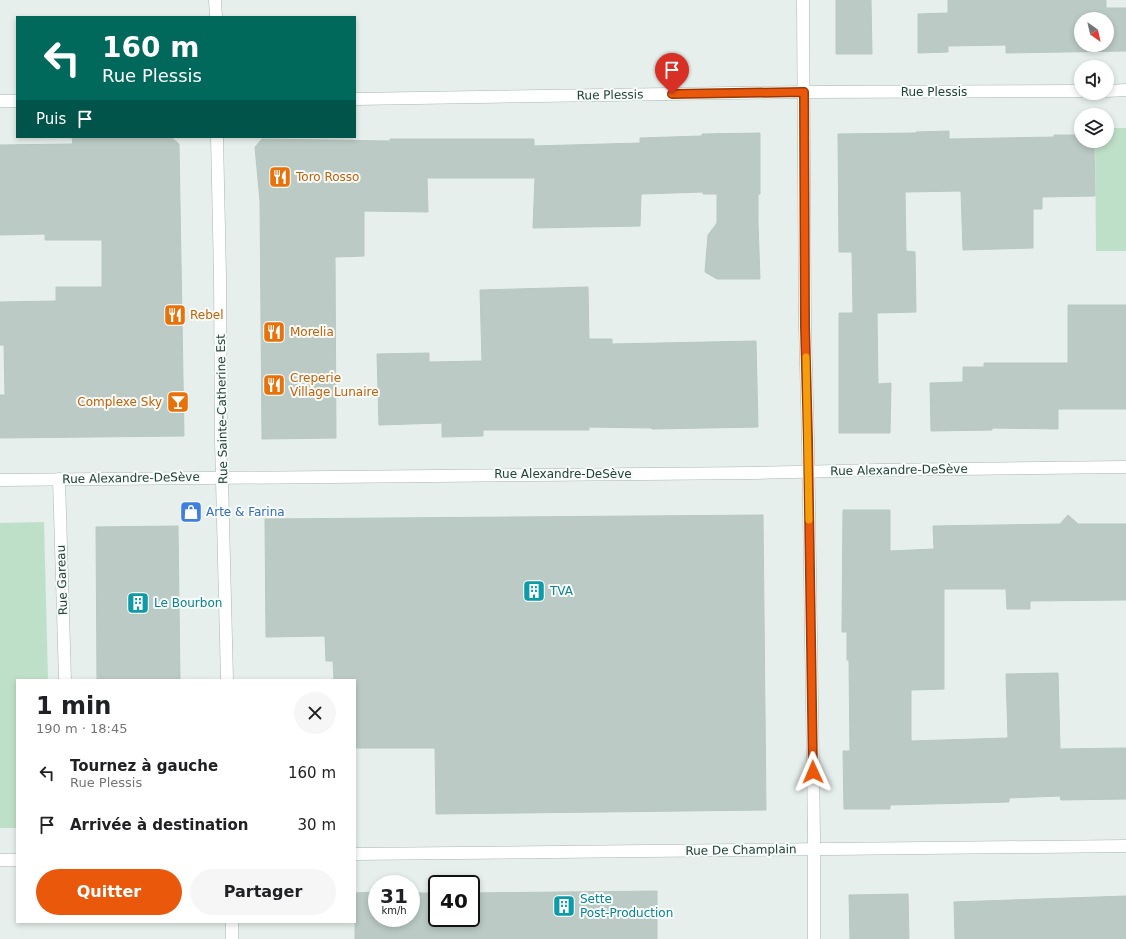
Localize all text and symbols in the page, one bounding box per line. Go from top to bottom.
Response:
north arrow [1074,12,1114,52]
map controls [1074,12,1114,148]
text: 160 m [102,31,199,64]
icon: left [36,32,88,84]
pin [655,53,689,94]
icon: arrive [661,59,683,81]
button: sound [1074,60,1114,100]
text: Rue Plessis [102,65,202,86]
street label: Rue Plessis [901,85,967,99]
street label: Rue Plessis [577,87,643,103]
icon: arrive [74,108,96,130]
button: layers [1074,108,1114,148]
text: Puis [36,110,66,128]
restaurant icon: Toro Rosso [267,164,293,190]
place label: Toro Rosso [295,170,359,184]
restaurant icon: Rebel [162,302,188,328]
place label: Rebel [190,308,224,322]
restaurant icon: Morelia [261,319,287,345]
place label: Morelia [290,325,334,339]
street label: Rue Sainte-Catherine Est [214,334,230,484]
place label: Creperie Village Lunaire [290,371,379,399]
restaurant icon: Creperie Village Lunaire [261,372,287,398]
bar icon: Complexe Sky [165,389,191,415]
place label: Complexe Sky [77,395,162,409]
street label: Rue Alexandre-DeSève [830,462,968,478]
street label: Rue Alexandre-DeSève [494,467,632,481]
street label: Rue Alexandre-DeSève [62,470,200,486]
shop icon: Arte & Farina [178,499,204,525]
place label: Arte & Farina [206,505,285,519]
street label: Rue Gareau [54,545,70,615]
building icon: TVA [521,578,547,604]
place label: TVA [549,584,574,598]
building icon: Le Bourbon [125,590,151,616]
place label: Le Bourbon [154,596,222,610]
text: 1 min [36,692,111,720]
button: close [294,692,336,734]
text: 190 m · 18:45 [36,721,127,736]
position arrow [792,751,834,793]
text: Tournez à gauche [70,757,218,775]
icon: left [36,762,58,784]
text: 160 m [288,764,336,782]
text: Rue Plessis [70,775,142,790]
icon: arrive [36,814,58,836]
text: Arrivée à destination [70,816,248,834]
text: 30 m [298,816,336,834]
street label: Rue De Champlain [685,842,797,858]
button: Quitter [36,869,182,915]
button: Partager [190,869,336,915]
speed limit sign: 40 [428,875,480,927]
text: 31 [380,884,408,908]
place label: Sette Post-Production [580,892,673,920]
building icon: Sette Post-Production [551,893,577,919]
text: km/h [381,905,407,916]

